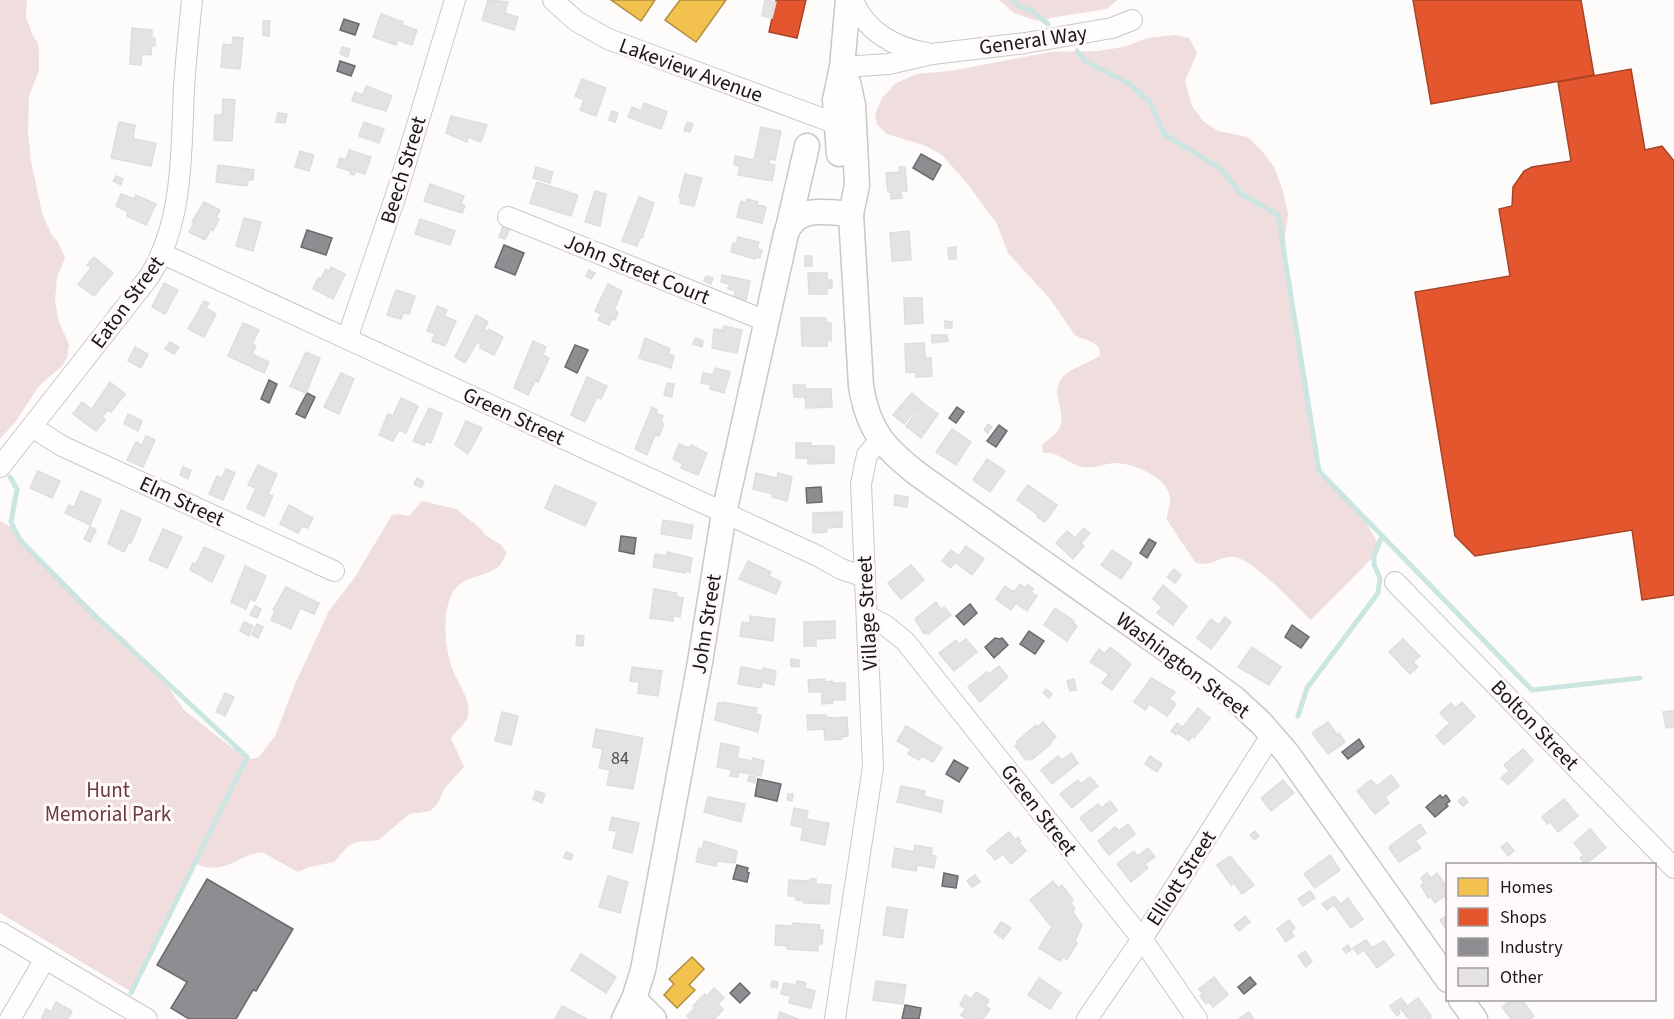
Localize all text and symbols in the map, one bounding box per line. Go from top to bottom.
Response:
street label: General Way [977,18,1089,62]
street label: Lakeview Avenue [615,30,767,110]
street label: Beech Street [372,113,434,227]
street label: John Street Court [560,226,714,312]
street label: Eaton Street [83,250,171,354]
street label: Green Street [458,379,570,453]
street label: Elm Street [135,468,229,534]
street label: Village Street [849,555,885,671]
street label: John Street [683,572,729,676]
street label: Washington Street [1110,605,1256,725]
street label: Bolton Street [1484,673,1586,777]
house number: 84 [611,746,629,771]
street label: Green Street [994,758,1084,862]
park label: Hunt Memorial Park [45,775,172,829]
street label: Elliott Street [1139,824,1223,932]
legend [1446,863,1656,1001]
text: Homes [1500,875,1553,900]
text: Shops [1500,905,1547,930]
text: Industry [1500,935,1563,960]
text: Other [1500,965,1544,990]

